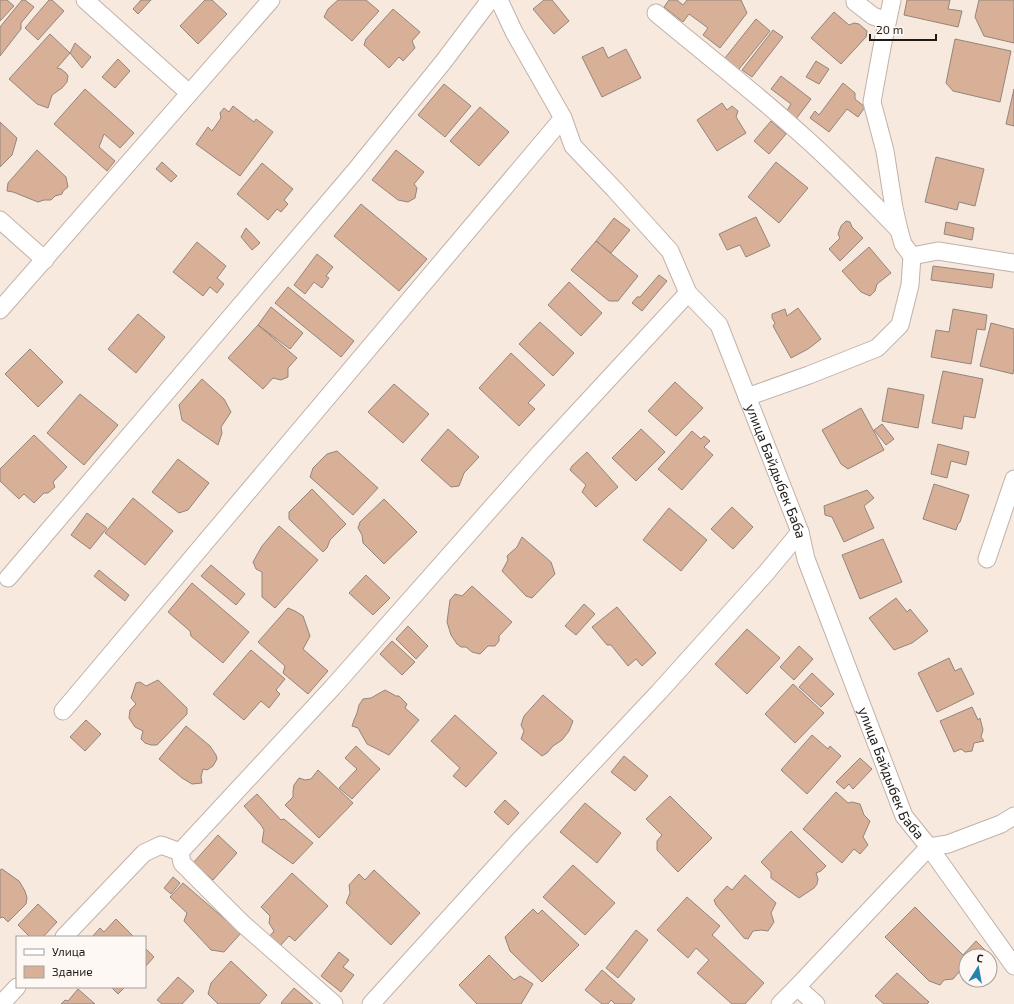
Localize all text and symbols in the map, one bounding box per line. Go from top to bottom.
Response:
scale bar [870,16,936,42]
text: 20 m [876,22,903,36]
street label: улица Байдыбек Баба [743,401,810,540]
street label: улица Байдыбек Баба [855,705,928,842]
legend [16,936,146,988]
text: Улица [52,944,85,958]
north arrow [958,948,998,988]
text: С [976,951,985,965]
text: Здание [52,964,93,978]

